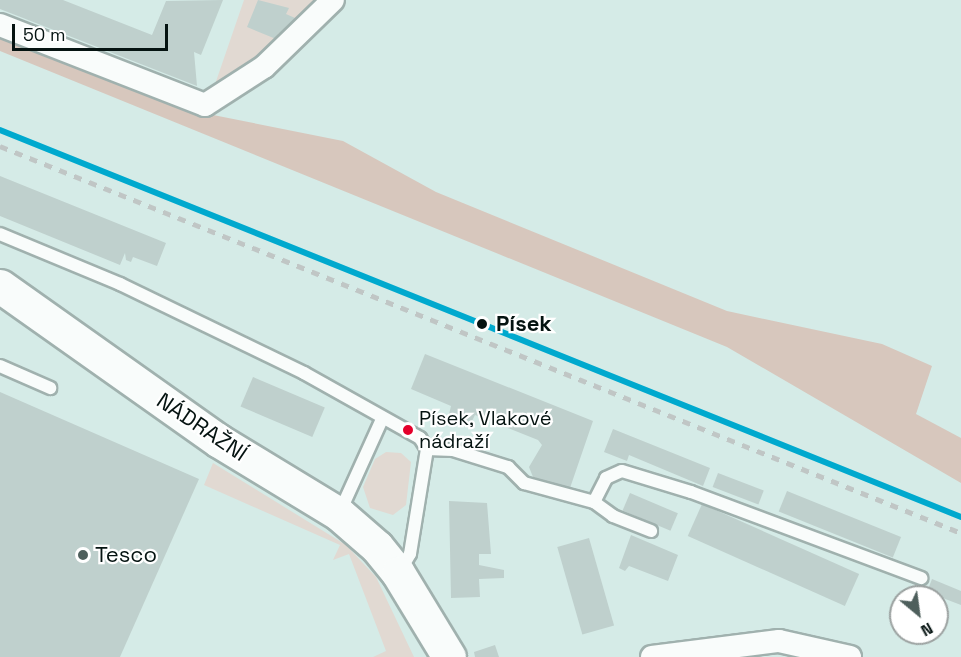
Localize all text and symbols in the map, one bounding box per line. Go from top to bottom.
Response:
scale bar [15,12,171,50]
text: 50 m [23,23,65,46]
place label: Písek [496,311,552,337]
marker: Písek [473,315,491,333]
street label: NÁDRAŽNÍ [152,387,252,467]
place label: Písek, Vlakové nádraží [419,406,552,453]
marker: Písek, Vlakové nádraží [402,424,414,436]
place label: Tesco [95,542,157,568]
marker: Tesco [76,548,90,562]
north arrow [889,585,949,645]
text: N [917,618,937,641]

